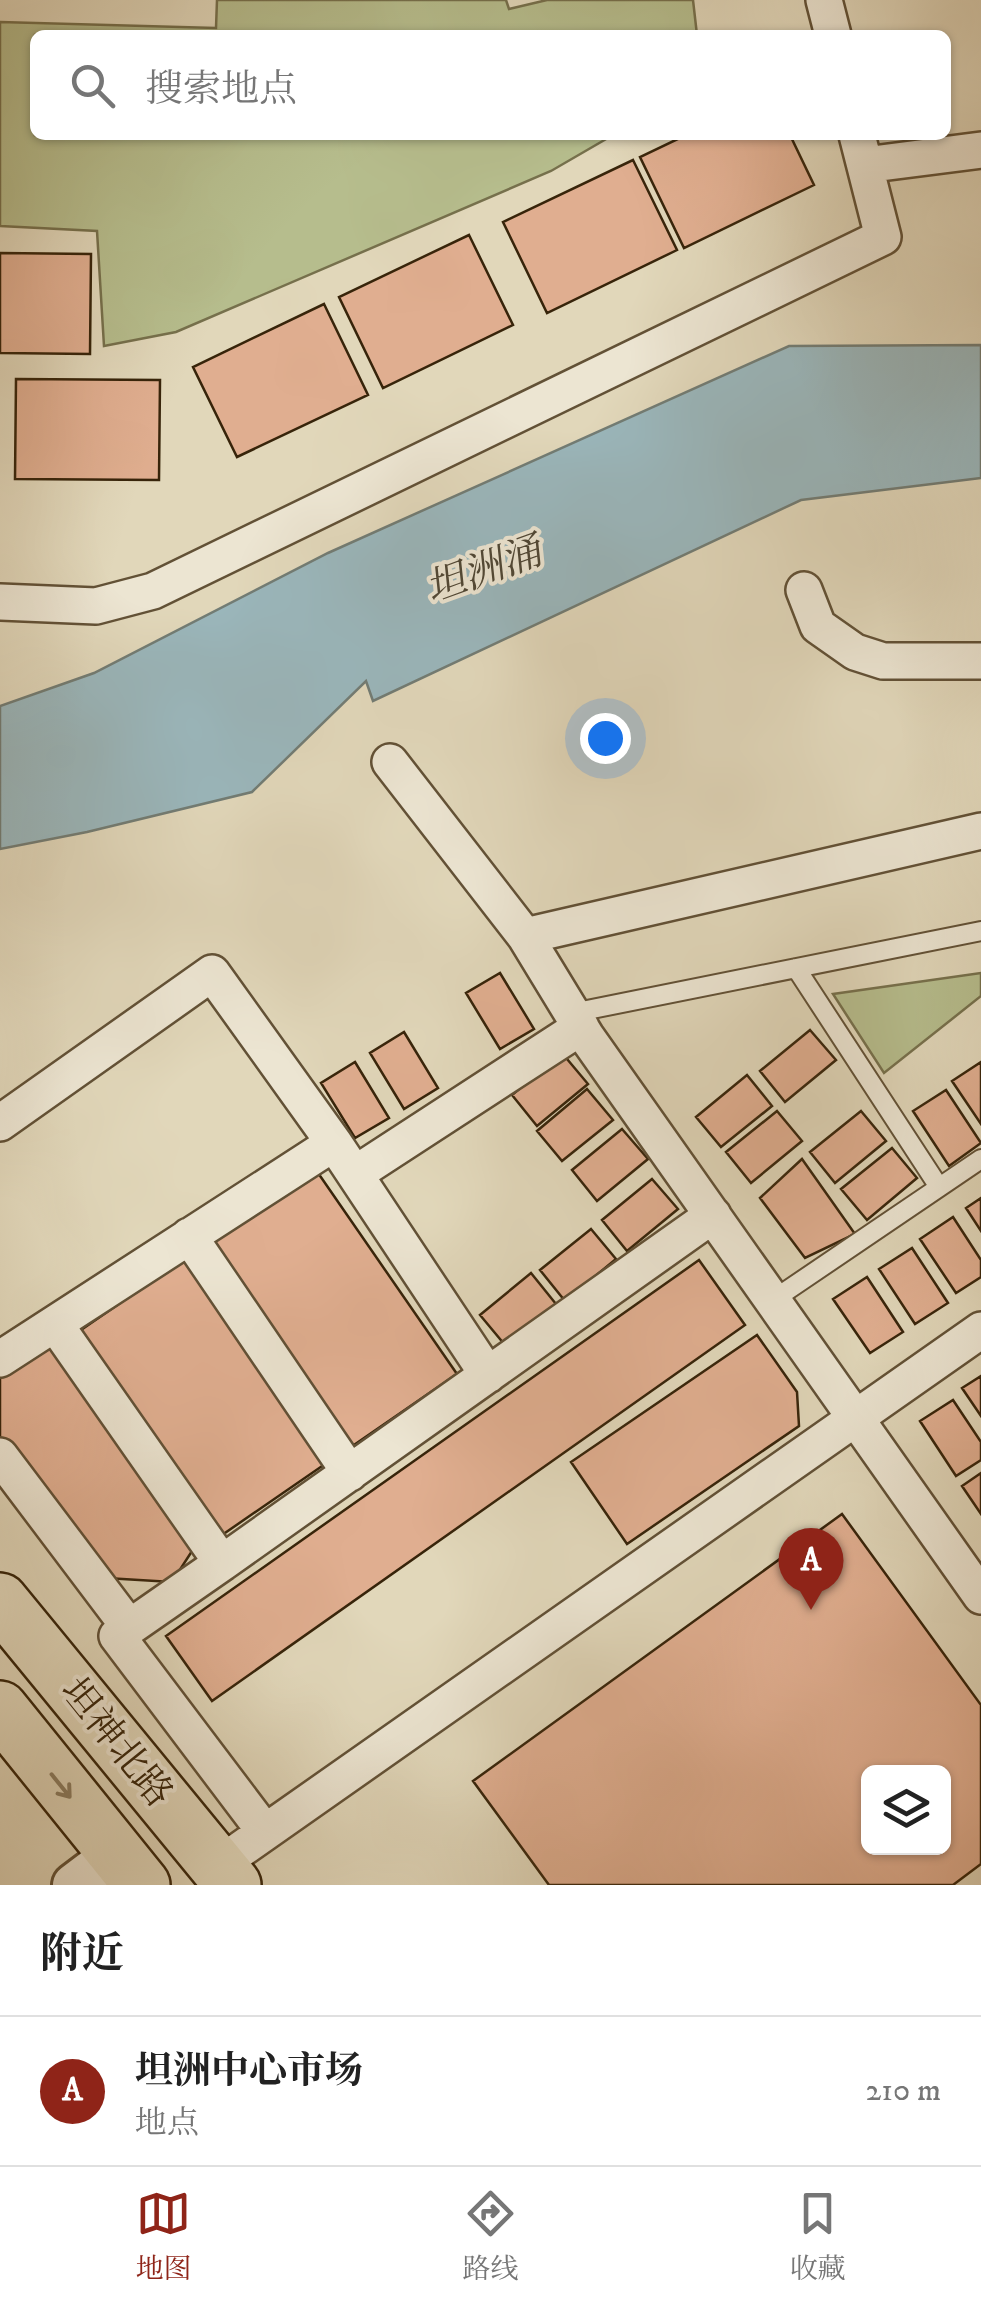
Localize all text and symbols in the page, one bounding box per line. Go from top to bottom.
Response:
search box [30,30,951,140]
icon: search [65,58,120,113]
text: 搜索地点 [145,66,297,114]
water label: 坦洲涌 [419,527,553,616]
your location [580,713,631,764]
pin: A [778,1528,844,1610]
street label: 坦神北路 [50,1669,182,1817]
map controls [861,1765,951,1855]
button: layers [861,1765,951,1855]
one-way arrow [50,1772,72,1798]
text: 附近 [40,1929,124,1981]
text: 坦洲中心市场 [135,2048,363,2096]
text: A [62,2071,83,2111]
text: 210 m [866,2071,941,2111]
text: 地点 [135,2104,199,2144]
tab: 地图 [135,2186,192,2287]
tab: 路线 [462,2186,519,2287]
tab: 收藏 [789,2186,846,2287]

